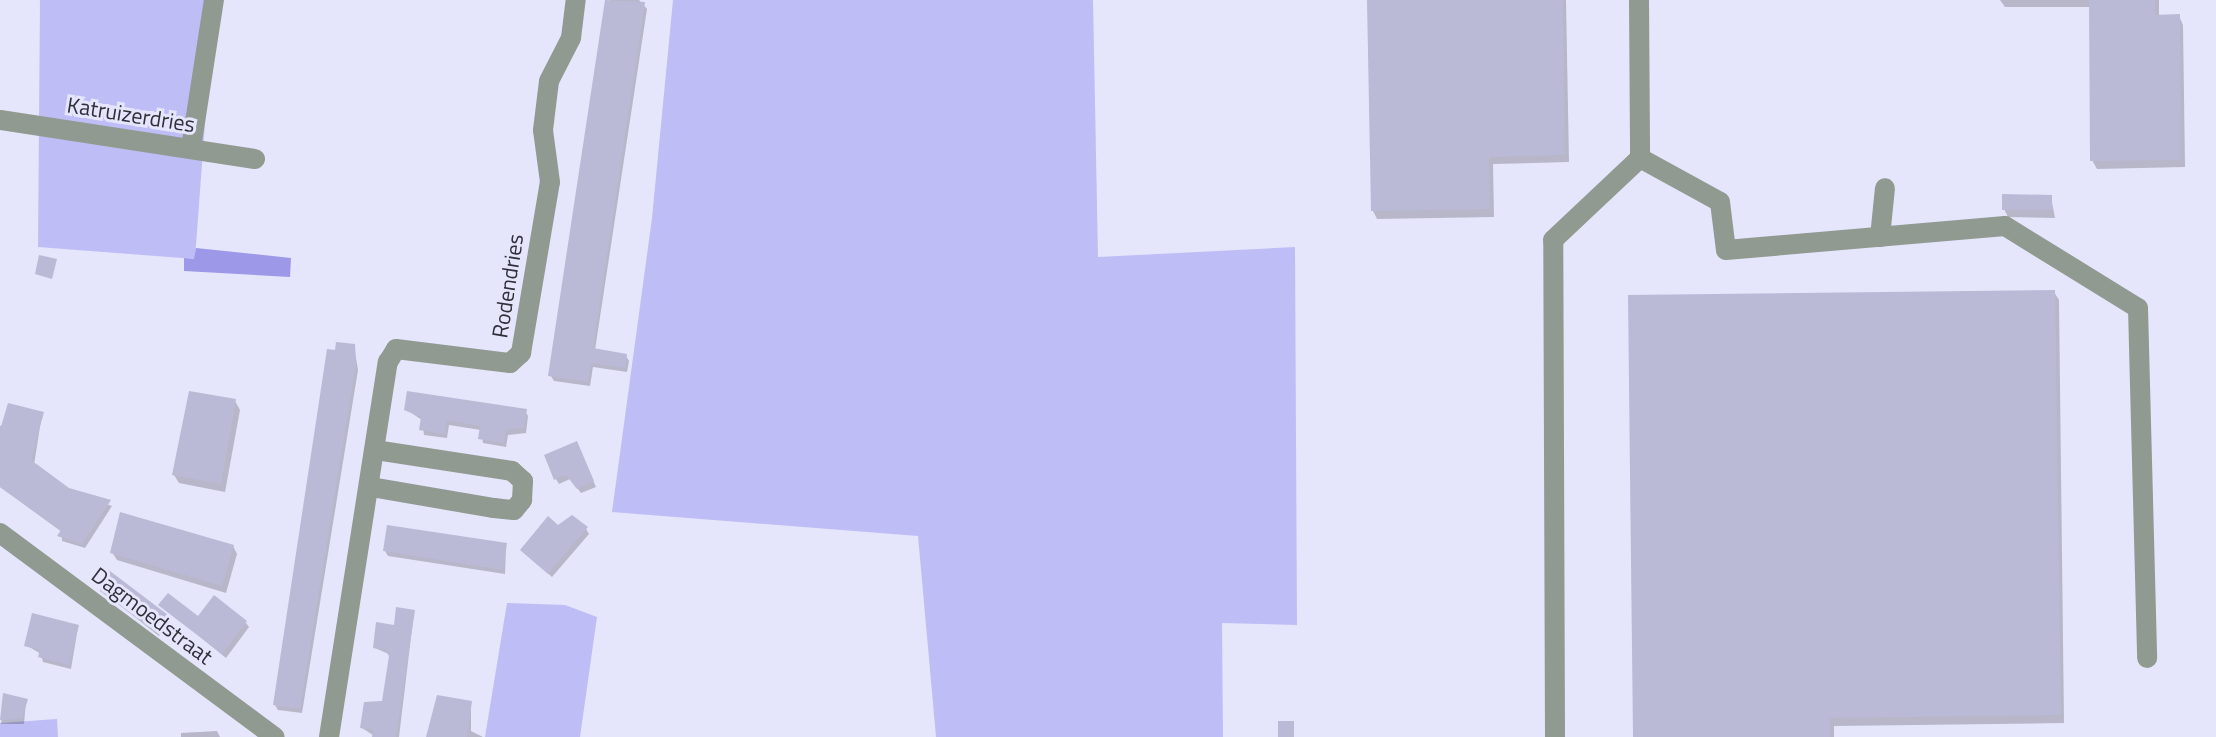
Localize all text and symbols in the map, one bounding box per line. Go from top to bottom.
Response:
street label: Katruizerdries [65,92,197,138]
street label: Rodendries [487,232,529,340]
street label: Dagmoedstraat [86,562,218,670]

